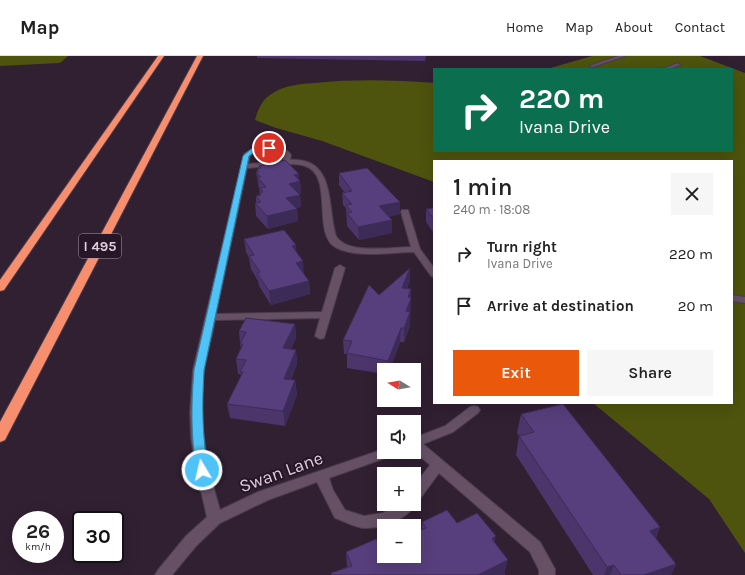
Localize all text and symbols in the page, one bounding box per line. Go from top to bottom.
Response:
text: Map [20,17,59,39]
text: Home [506,19,543,36]
text: Map [565,19,593,36]
text: About [615,19,653,36]
text: Contact [675,19,725,36]
text: 220 m [519,82,604,115]
icon: right [453,84,505,136]
text: Ivana Drive [519,116,610,138]
pin [252,131,286,165]
icon: arrive [258,137,280,159]
text: 1 min [453,173,513,201]
button: close [671,173,713,215]
text: 240 m · 18:08 [453,202,530,217]
road number: I 495 [79,234,121,258]
text: Turn right [487,238,557,256]
icon: right [453,243,475,265]
text: 220 m [669,245,713,263]
text: Ivana Drive [487,256,553,271]
icon: arrive [453,295,475,317]
text: Arrive at destination [487,297,634,315]
text: 20 m [678,297,713,315]
button: Exit [453,350,579,396]
button: Share [587,350,713,396]
north arrow [377,363,421,407]
map controls [377,363,421,563]
button: sound [377,415,421,459]
street label: Swan Lane [236,447,326,497]
position arrow [181,449,223,491]
button: + [377,467,421,511]
speed limit sign: 30 [72,511,124,563]
button: − [377,519,421,563]
text: 26 [26,520,50,543]
text: km/h [25,541,51,553]

